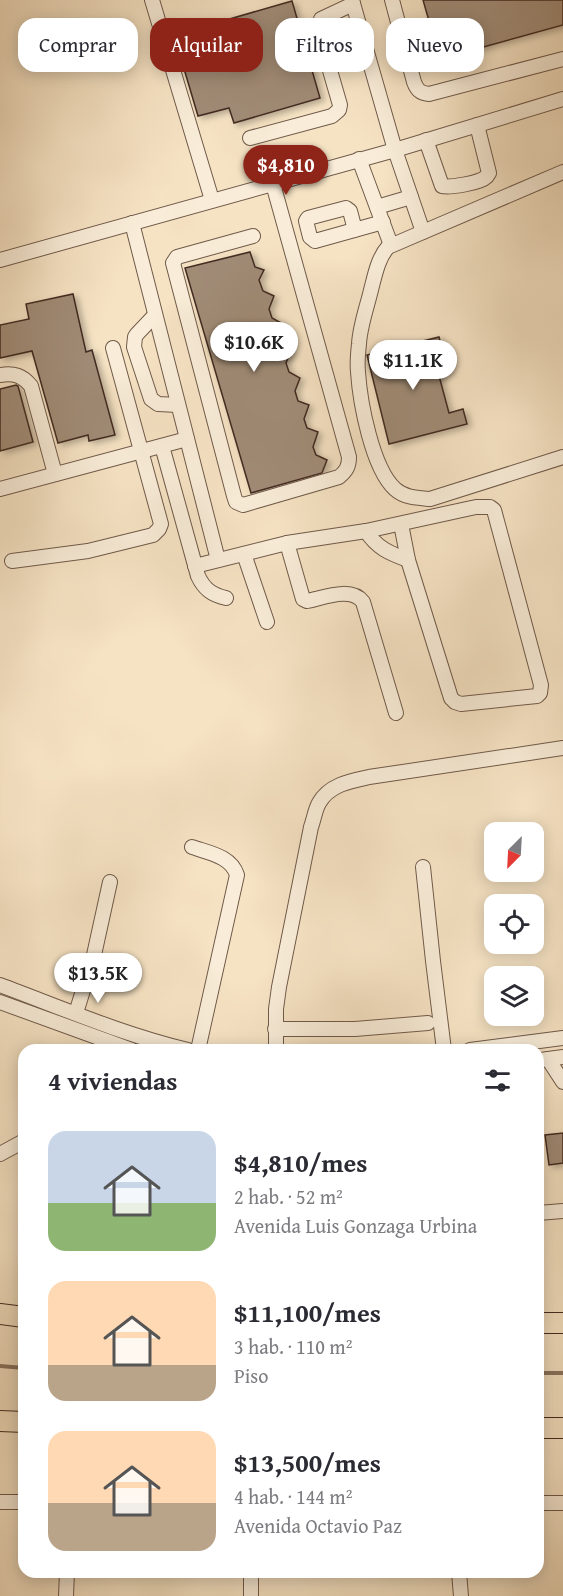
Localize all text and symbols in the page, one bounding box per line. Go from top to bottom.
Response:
chip: Comprar [18,18,138,72]
chip: Alquilar [150,18,263,72]
chip: Filtros [275,18,374,72]
chip: Nuevo [386,18,484,72]
pin: $4,810 [237,145,335,196]
text: $4,810 [257,150,315,179]
pin: $10.6K [205,322,303,373]
text: $10.6K [224,327,284,356]
pin: $11.1K [364,340,462,391]
text: $11.1K [383,345,443,374]
north arrow [484,822,544,882]
map controls [484,822,544,1026]
button: locate [484,894,544,954]
pin: $13.5K [49,953,147,1004]
text: $13.5K [68,958,128,987]
button: layers [484,966,544,1026]
text: 4 viviendas [48,1061,178,1100]
icon: filters [481,1064,514,1097]
text: $4,810/mes [234,1143,367,1182]
icon: home [96,1155,168,1227]
text: 2 hab. · 52 m² [234,1182,343,1211]
text: Avenida Luis Gonzaga Urbina [234,1211,477,1240]
text: $11,100/mes [234,1293,381,1332]
icon: home [96,1305,168,1377]
text: 3 hab. · 110 m² [234,1332,352,1361]
text: Piso [234,1361,269,1390]
text: $13,500/mes [234,1443,381,1482]
icon: home [96,1455,168,1527]
text: 4 hab. · 144 m² [234,1482,352,1511]
text: Avenida Octavio Paz [234,1511,402,1540]

